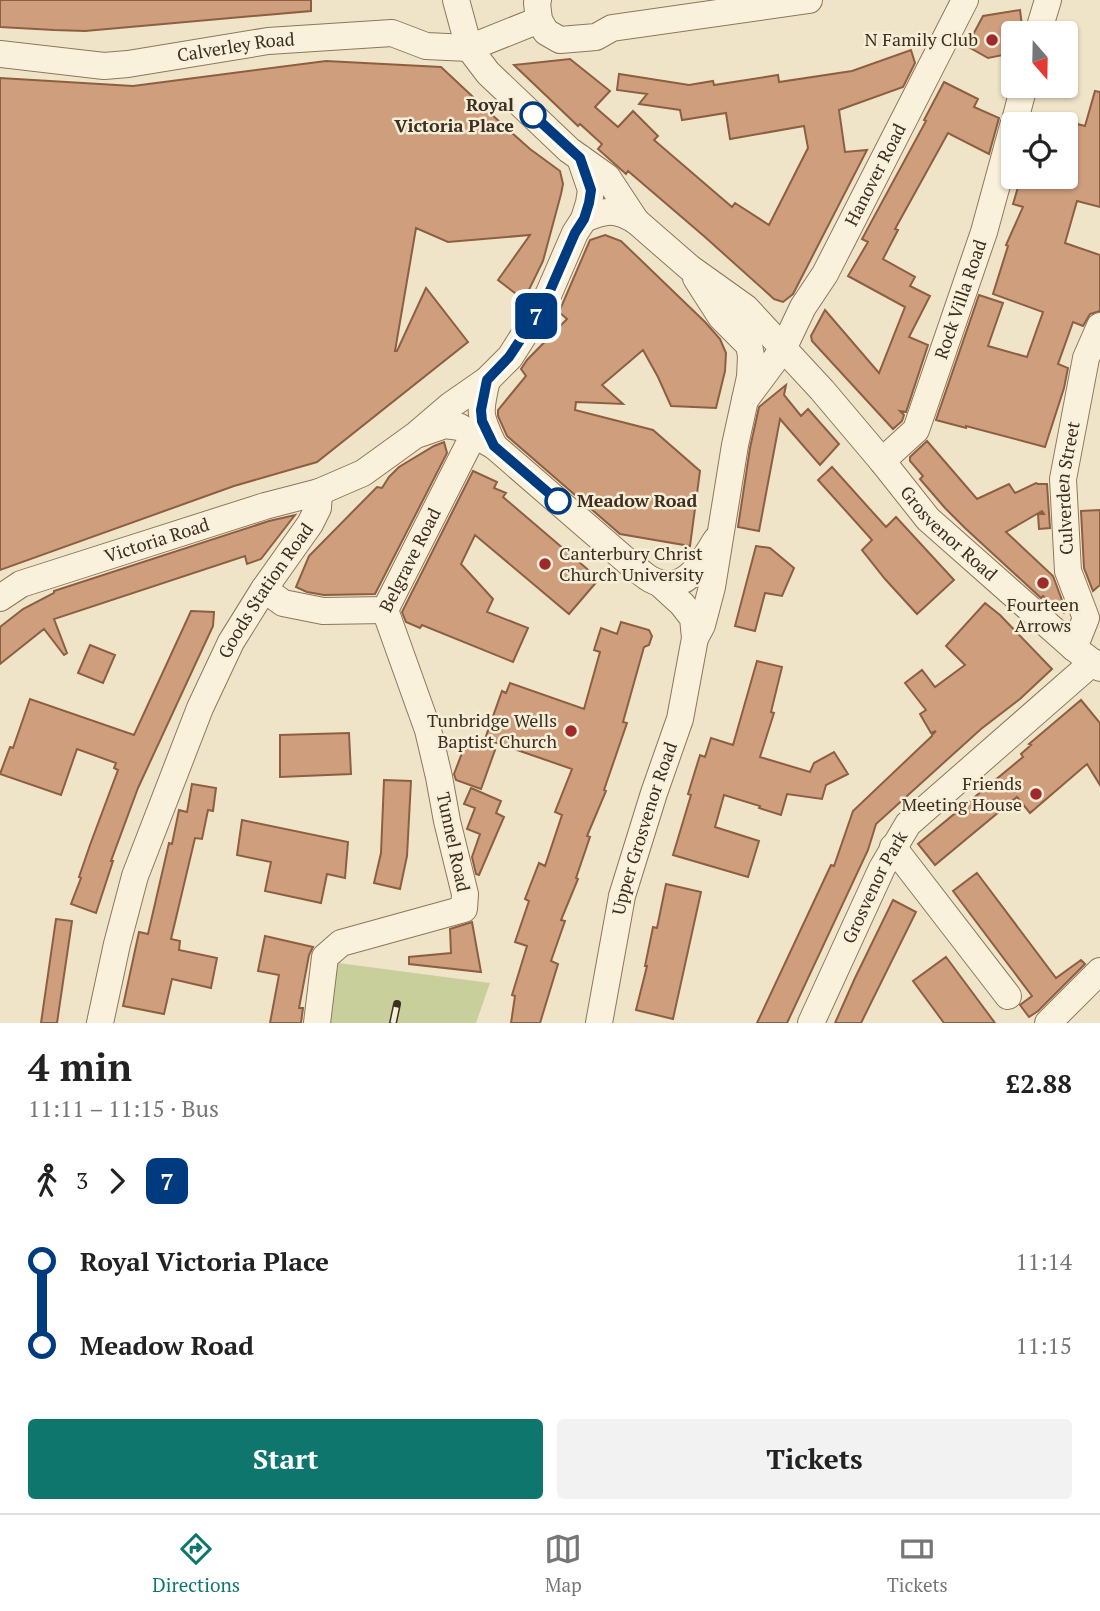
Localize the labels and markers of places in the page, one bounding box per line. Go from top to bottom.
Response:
place label: N Family Club [865,27,978,51]
marker: N Family Club [984,32,1000,48]
place label: Royal Victoria Place [394,92,514,137]
marker: Royal Victoria Place [520,102,546,128]
marker: Meadow Road [545,488,571,514]
place label: Meadow Road [577,488,697,512]
place label: Canterbury Christ Church University [559,541,705,586]
marker: Canterbury Christ Church University [537,556,553,572]
marker: Fourteen Arrows [1035,575,1051,591]
place label: Fourteen Arrows [1007,592,1080,637]
place label: Tunbridge Wells Baptist Church [427,708,557,753]
marker: Tunbridge Wells Baptist Church [563,723,579,739]
place label: Friends Meeting House [901,771,1022,816]
marker: Friends Meeting House [1028,786,1044,802]

